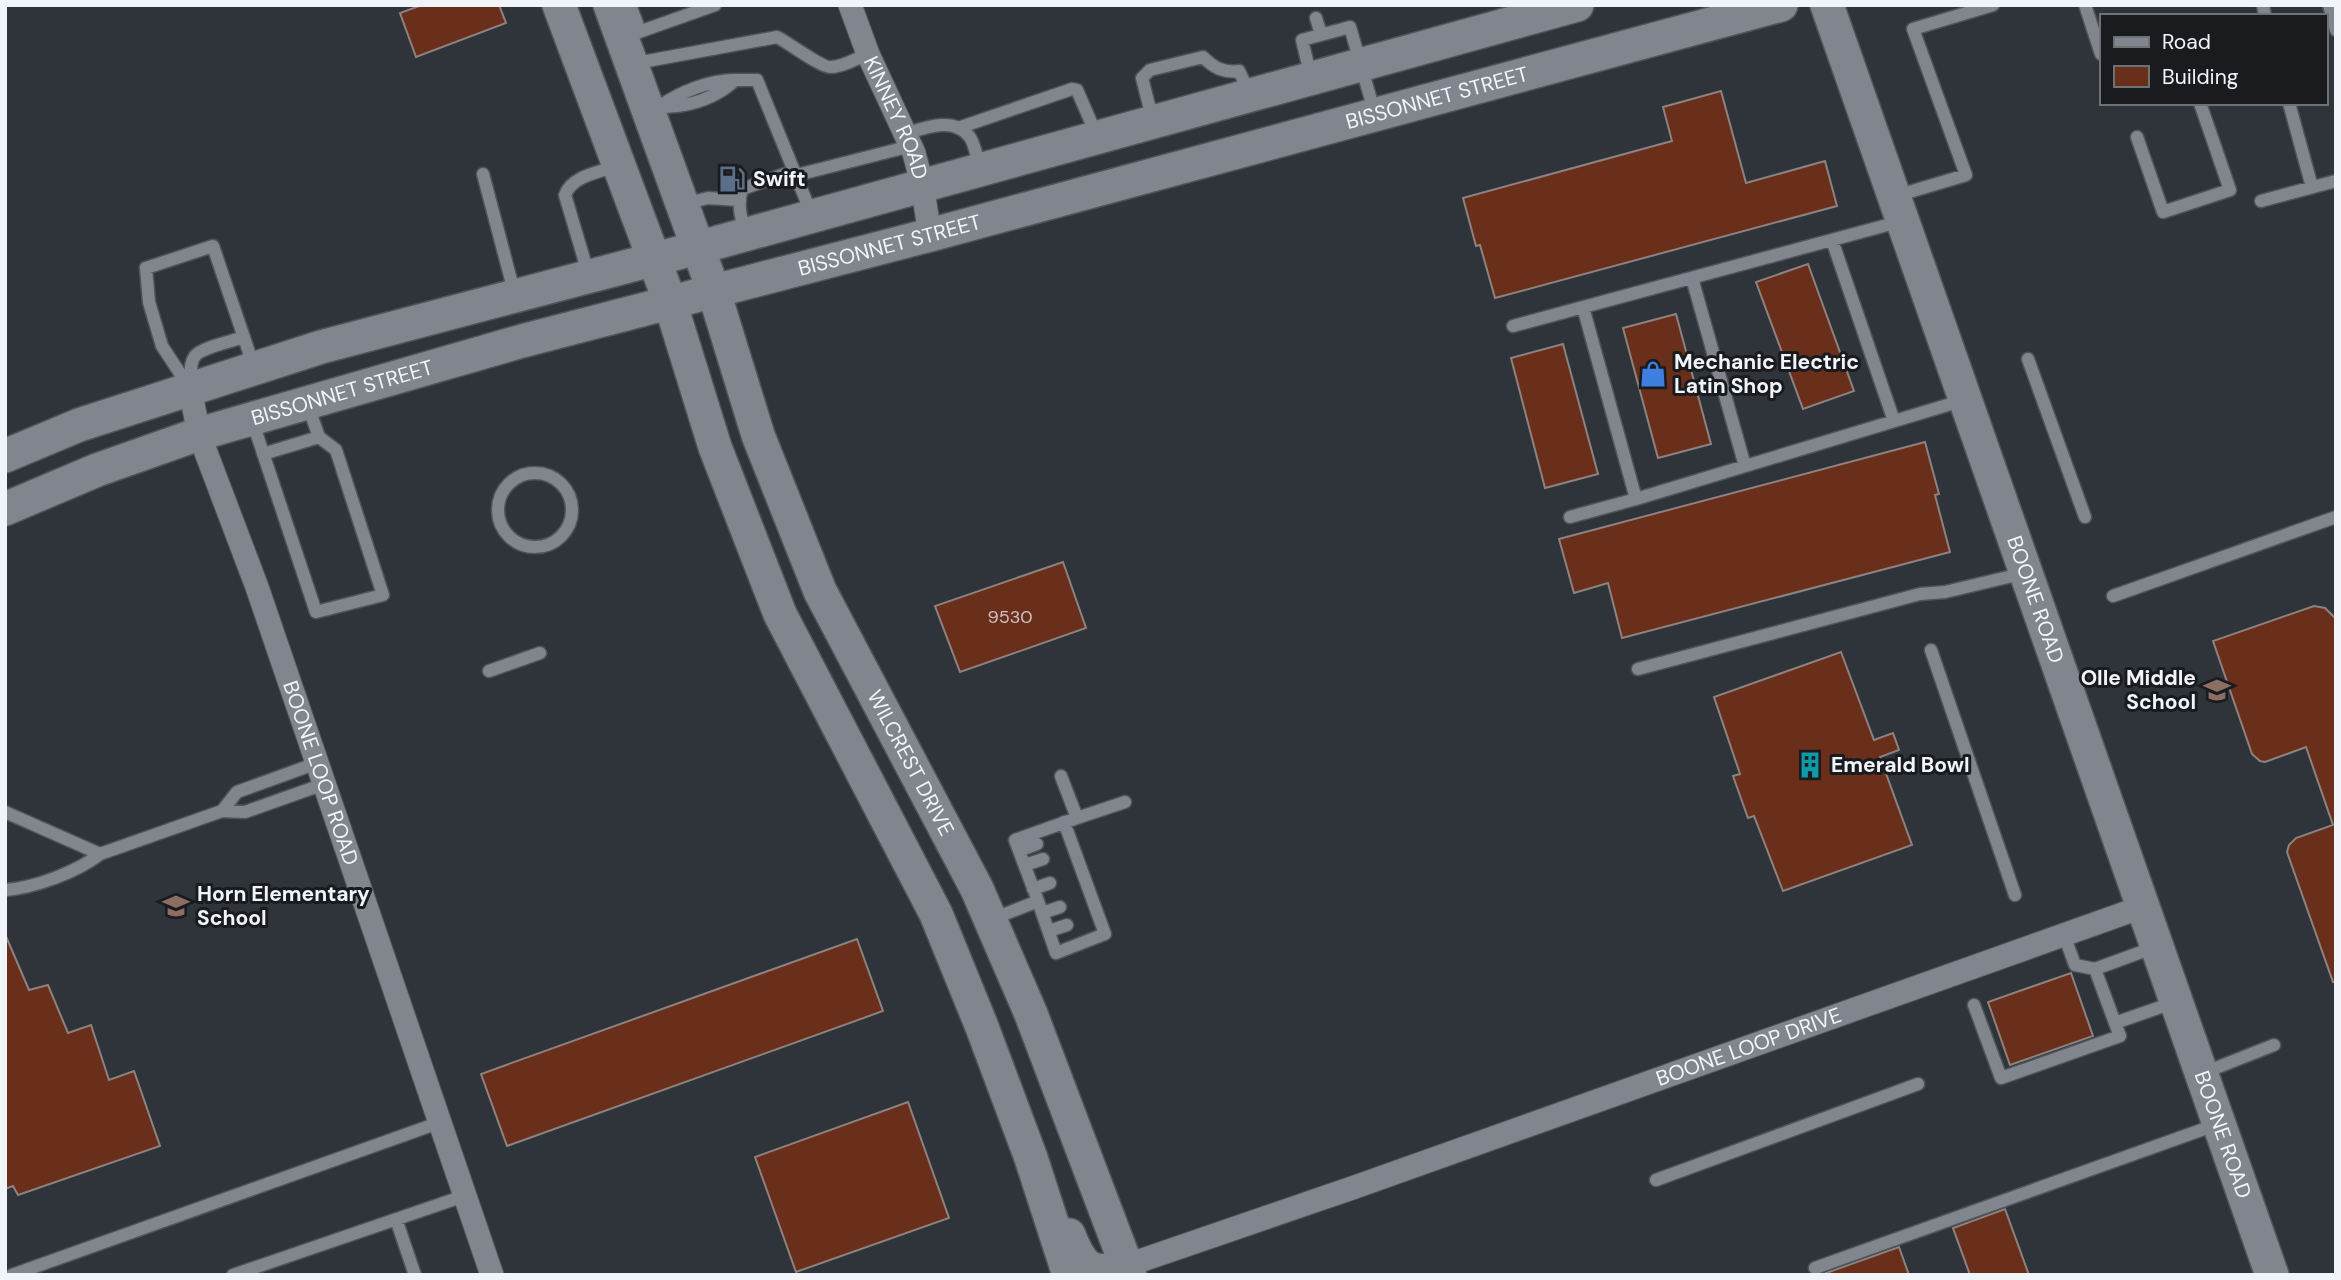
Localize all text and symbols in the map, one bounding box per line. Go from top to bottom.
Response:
legend [2100,14,2327,105]
text: Road [2162,28,2211,56]
street label: KINNEY ROAD [857,52,934,182]
street label: BISSONNET STREET [1343,60,1532,136]
text: Building [2162,63,2239,91]
fuel station icon: Swift [717,164,747,194]
place label: Swift [753,165,806,193]
street label: BISSONNET STREET [795,208,984,283]
place label: Mechanic Electric Latin Shop [1674,348,1859,400]
street label: BISSONNET STREET [248,353,437,432]
shop icon: Mechanic Electric Latin Shop [1638,359,1668,389]
street label: BOONE ROAD [2000,532,2071,667]
house number: 9530 [987,605,1033,629]
place label: Olle Middle School [2081,664,2196,716]
school or university icon: Olle Middle School [2202,675,2232,705]
street label: BOONE LOOP ROAD [276,677,365,869]
street label: WILCREST DRIVE [861,685,961,841]
building icon: Emerald Bowl [1795,750,1825,780]
place label: Emerald Bowl [1831,751,1970,779]
place label: Horn Elementary School [197,880,370,932]
school or university icon: Horn Elementary School [161,891,191,921]
street label: BOONE LOOP DRIVE [1652,1001,1845,1093]
street label: BOONE ROAD [2188,1067,2258,1202]

